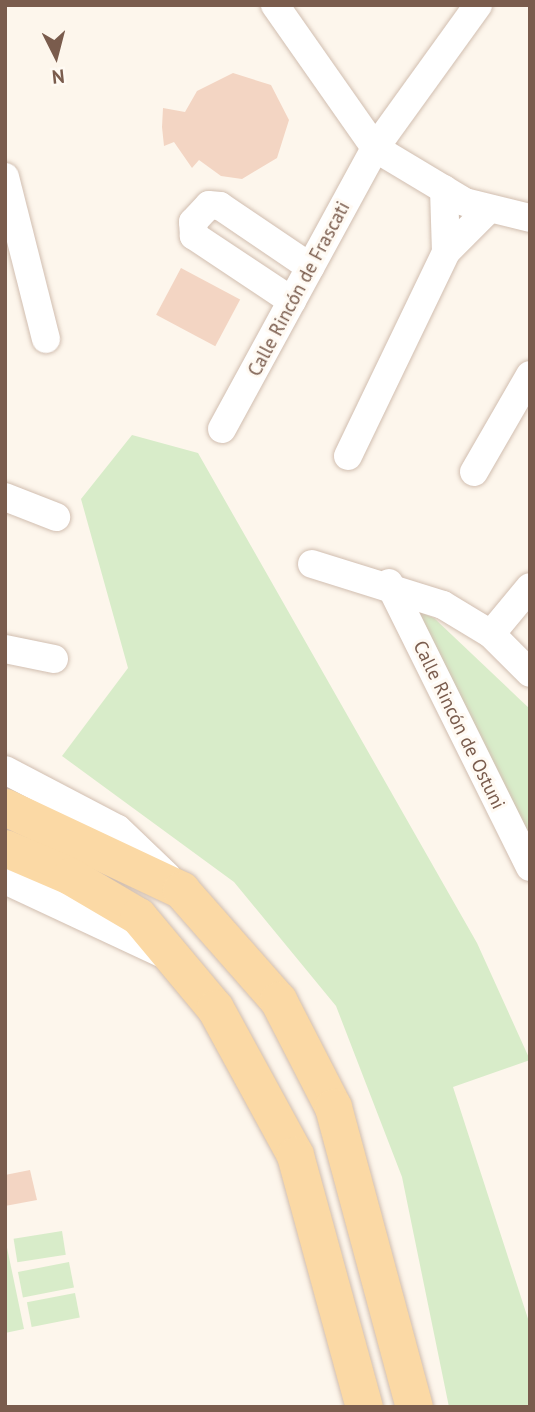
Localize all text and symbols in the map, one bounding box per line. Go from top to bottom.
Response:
north arrow [21,21,91,91]
text: N [51,64,66,89]
street label: Calle Rincón de Frascati [243,198,355,380]
street label: Calle Rincón de Ostuni [408,637,510,813]

